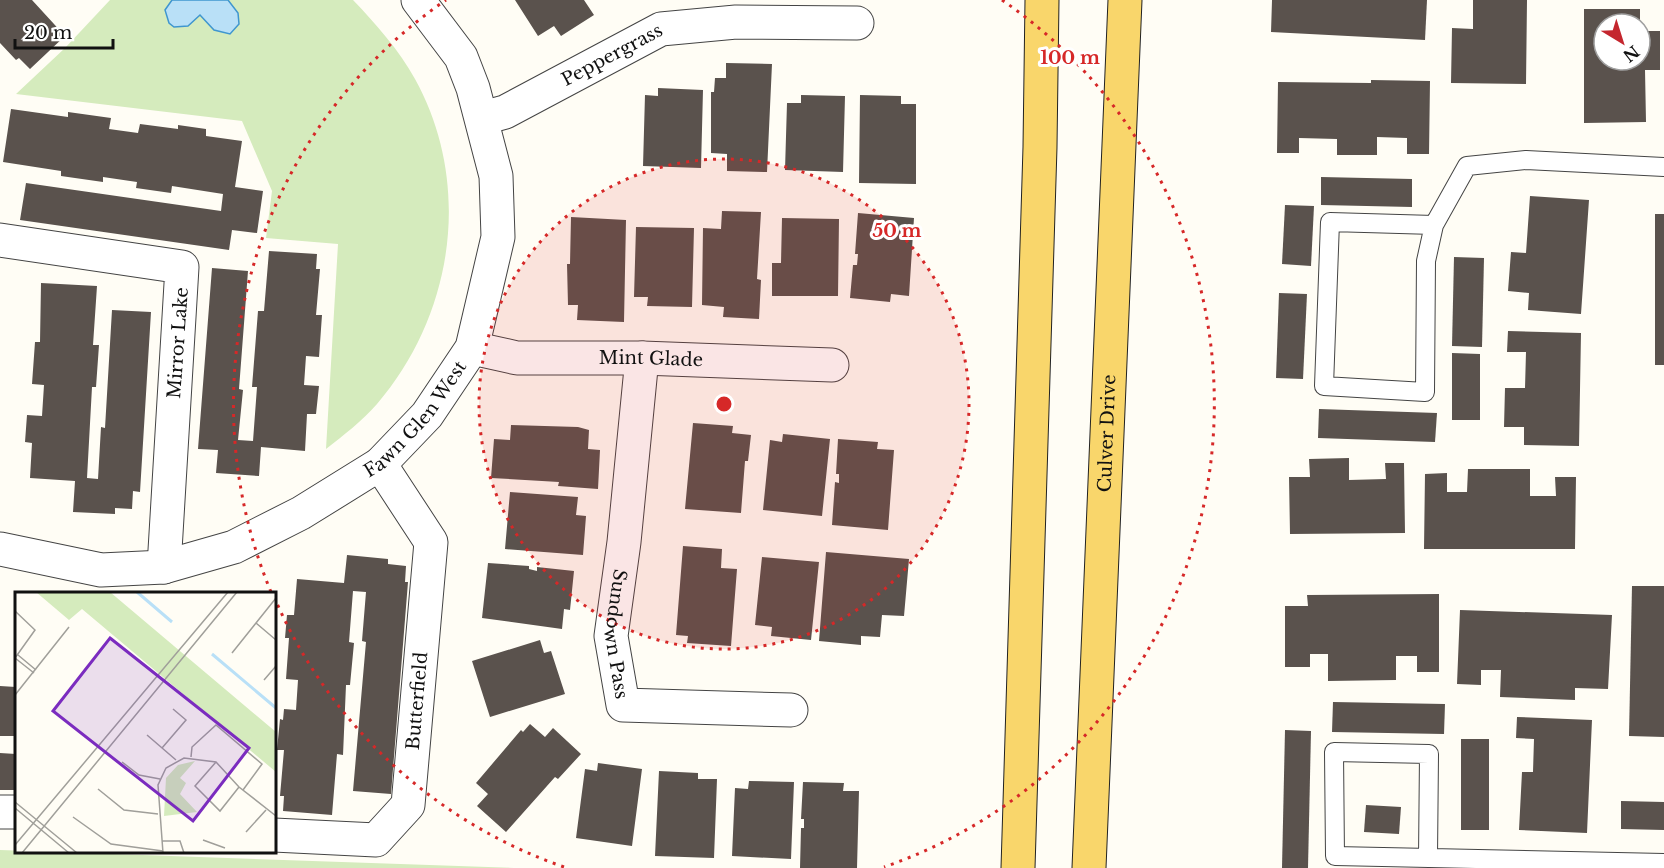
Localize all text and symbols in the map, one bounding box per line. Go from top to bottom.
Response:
scale bar [15,12,112,50]
north arrow [1592,12,1652,72]
street label: Peppergrass [558,19,666,91]
text: 20 m [24,22,72,44]
text: N [1619,41,1643,66]
text: 100 m [1040,47,1100,69]
text: 50 m [873,220,922,242]
street label: Mirror Lake [163,287,193,399]
street label: Mint Glade [599,347,703,371]
street label: Fawn Glen West [360,357,471,482]
street label: Culver Drive [1094,374,1120,493]
centre of rings [714,394,734,414]
street label: Sundown Pass [599,568,633,701]
inset map [15,592,276,853]
street label: Butterfield [402,651,432,751]

